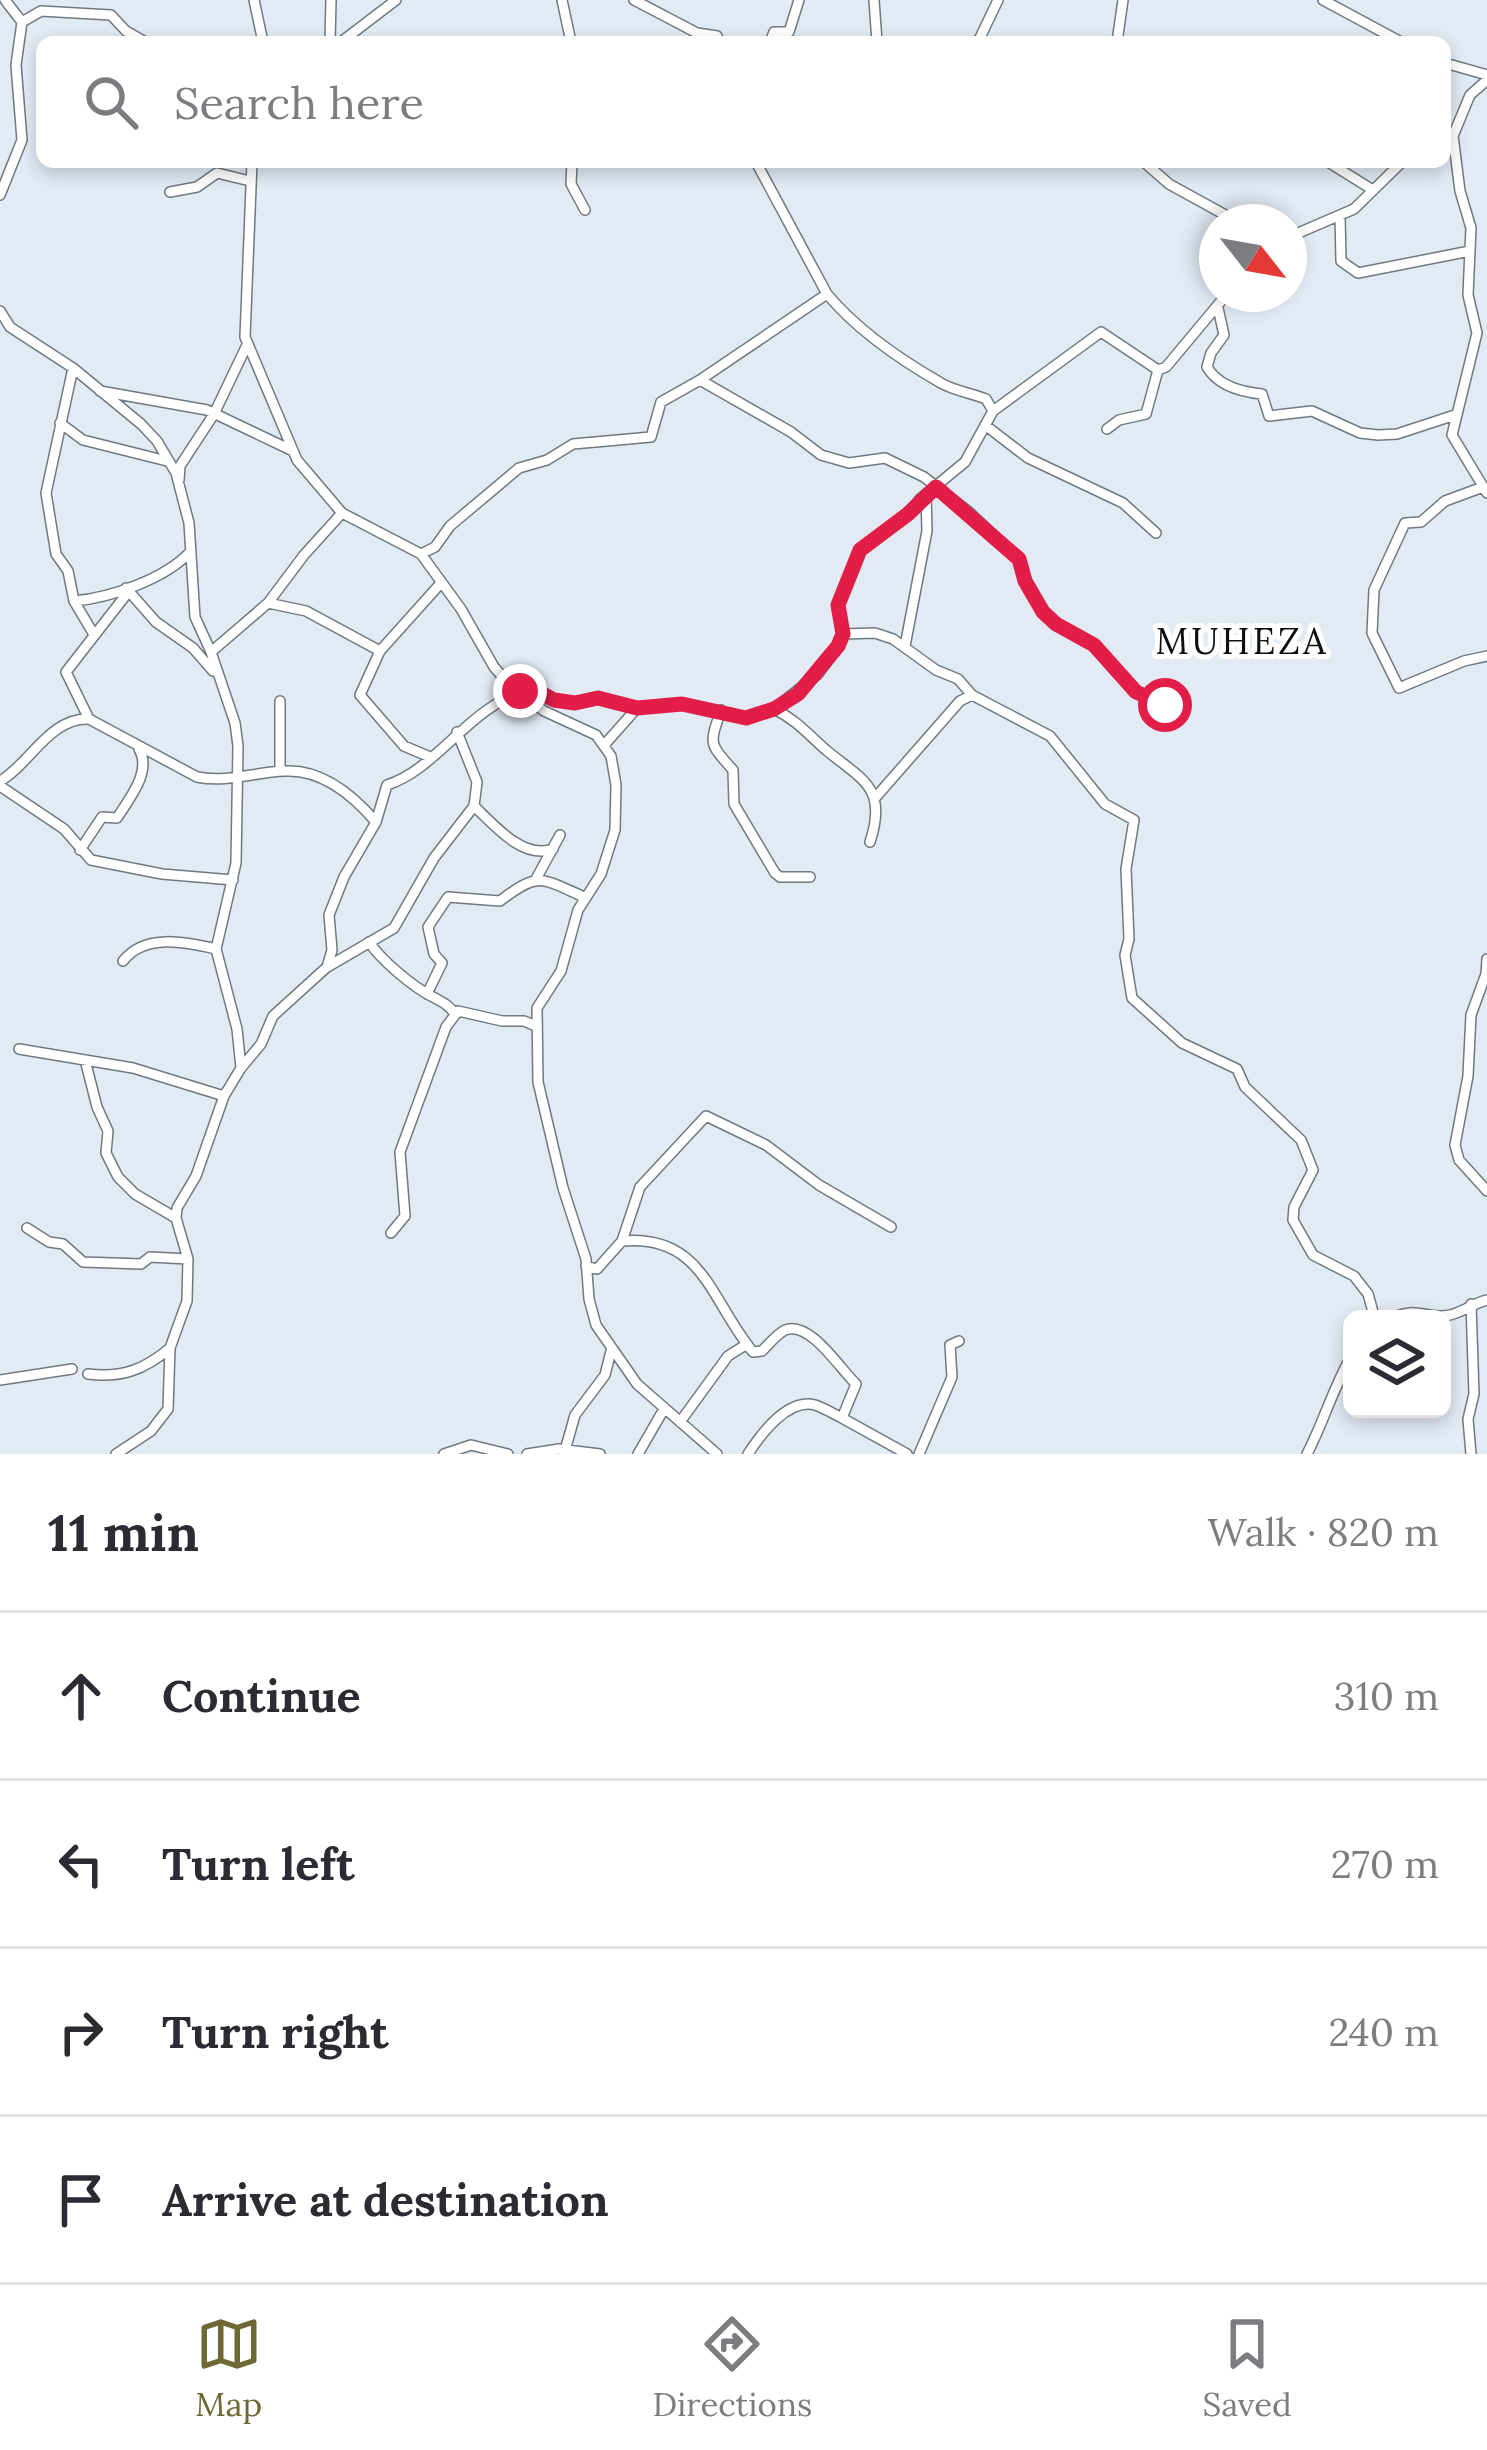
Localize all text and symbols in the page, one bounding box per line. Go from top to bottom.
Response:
search box [36,36,1451,168]
icon: search [78,69,144,135]
text: Search here [174,74,424,131]
north arrow [1199,204,1307,312]
district label: MUHEZA [1155,618,1329,664]
route end [493,664,547,718]
route start [1138,678,1192,732]
map controls [1343,1310,1451,1418]
button: layers [1343,1310,1451,1418]
text: 11 min [48,1500,199,1565]
text: Walk · 820 m [1208,1507,1439,1557]
icon: ahead [48,1663,114,1729]
text: Continue [162,1667,361,1724]
text: 310 m [1334,1671,1439,1721]
icon: left [48,1831,114,1897]
text: Turn left [162,1835,355,1892]
text: 270 m [1331,1839,1439,1889]
icon: right [48,1999,114,2065]
text: Turn right [162,2003,389,2060]
text: 240 m [1328,2007,1439,2057]
icon: arrive [48,2167,114,2233]
text: Arrive at destination [162,2171,609,2228]
tab: Map [195,2311,262,2425]
tab: Directions [653,2311,812,2425]
tab: Saved [1203,2311,1292,2425]

